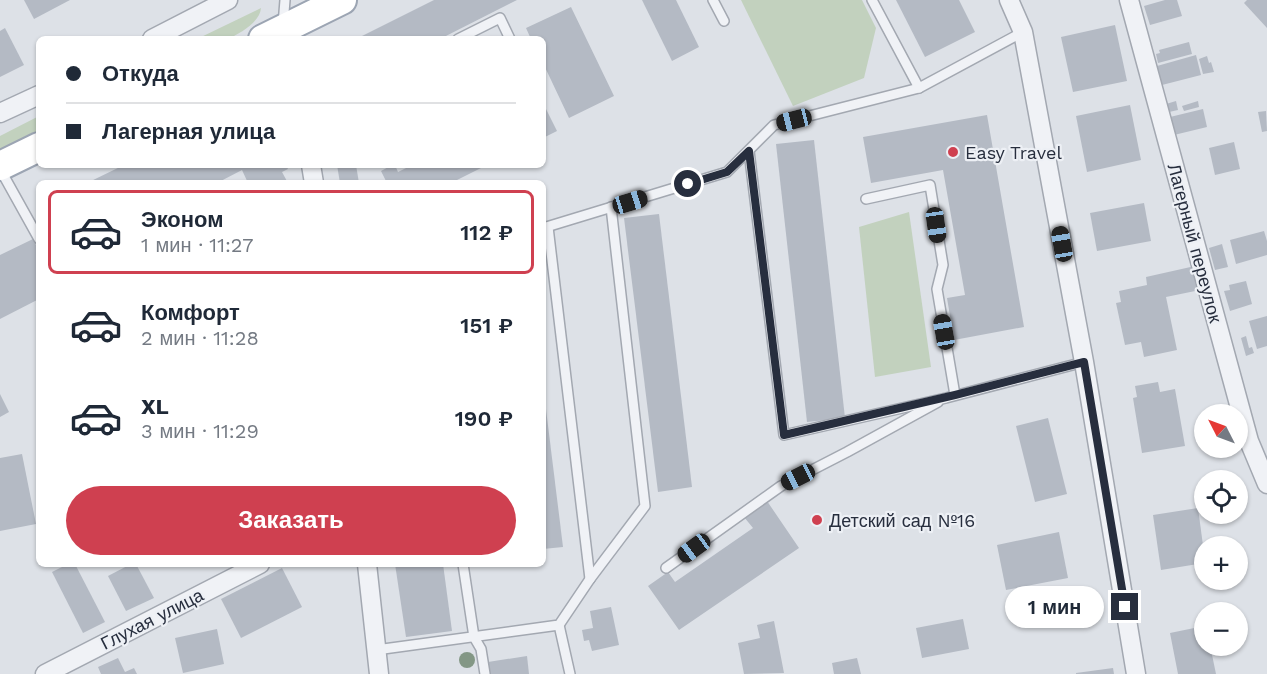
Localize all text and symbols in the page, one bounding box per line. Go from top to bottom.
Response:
text: Откуда [102,61,179,86]
car [774,107,814,133]
text: Лагерная улица [102,119,275,144]
place label: Easy Travel [965,142,1062,163]
marker: Easy Travel [946,145,960,159]
street label: Лагерный переулок [1164,161,1226,325]
route start [674,170,701,197]
car [610,188,650,216]
icon: car [69,205,123,259]
car [925,206,947,244]
text: Эконом [141,207,224,232]
text: 112 ₽ [460,220,513,245]
car [1050,225,1074,263]
text: 1 мин · 11:27 [141,233,253,257]
icon: car [69,298,123,352]
text: Комфорт [141,300,240,325]
text: 151 ₽ [460,313,513,338]
car [932,313,956,351]
text: 2 мин · 11:28 [141,326,259,350]
icon: car [69,391,123,445]
text: XL [141,394,169,419]
north arrow [1194,404,1248,458]
map controls [1194,404,1248,656]
text: 190 ₽ [455,406,513,431]
text: 3 мин · 11:29 [141,419,259,443]
car [778,461,818,493]
button: locate [1194,470,1248,524]
button: Заказать [66,486,516,555]
place label: Детский сад №16 [829,510,975,531]
marker: Детский сад №16 [810,513,824,527]
car [674,530,714,566]
button: + [1194,536,1248,590]
street label: Глухая улица [97,584,208,654]
callout: 1 мин [1005,586,1104,628]
route end [1111,593,1138,620]
text: 1 мин [1028,595,1081,619]
button: − [1194,602,1248,656]

